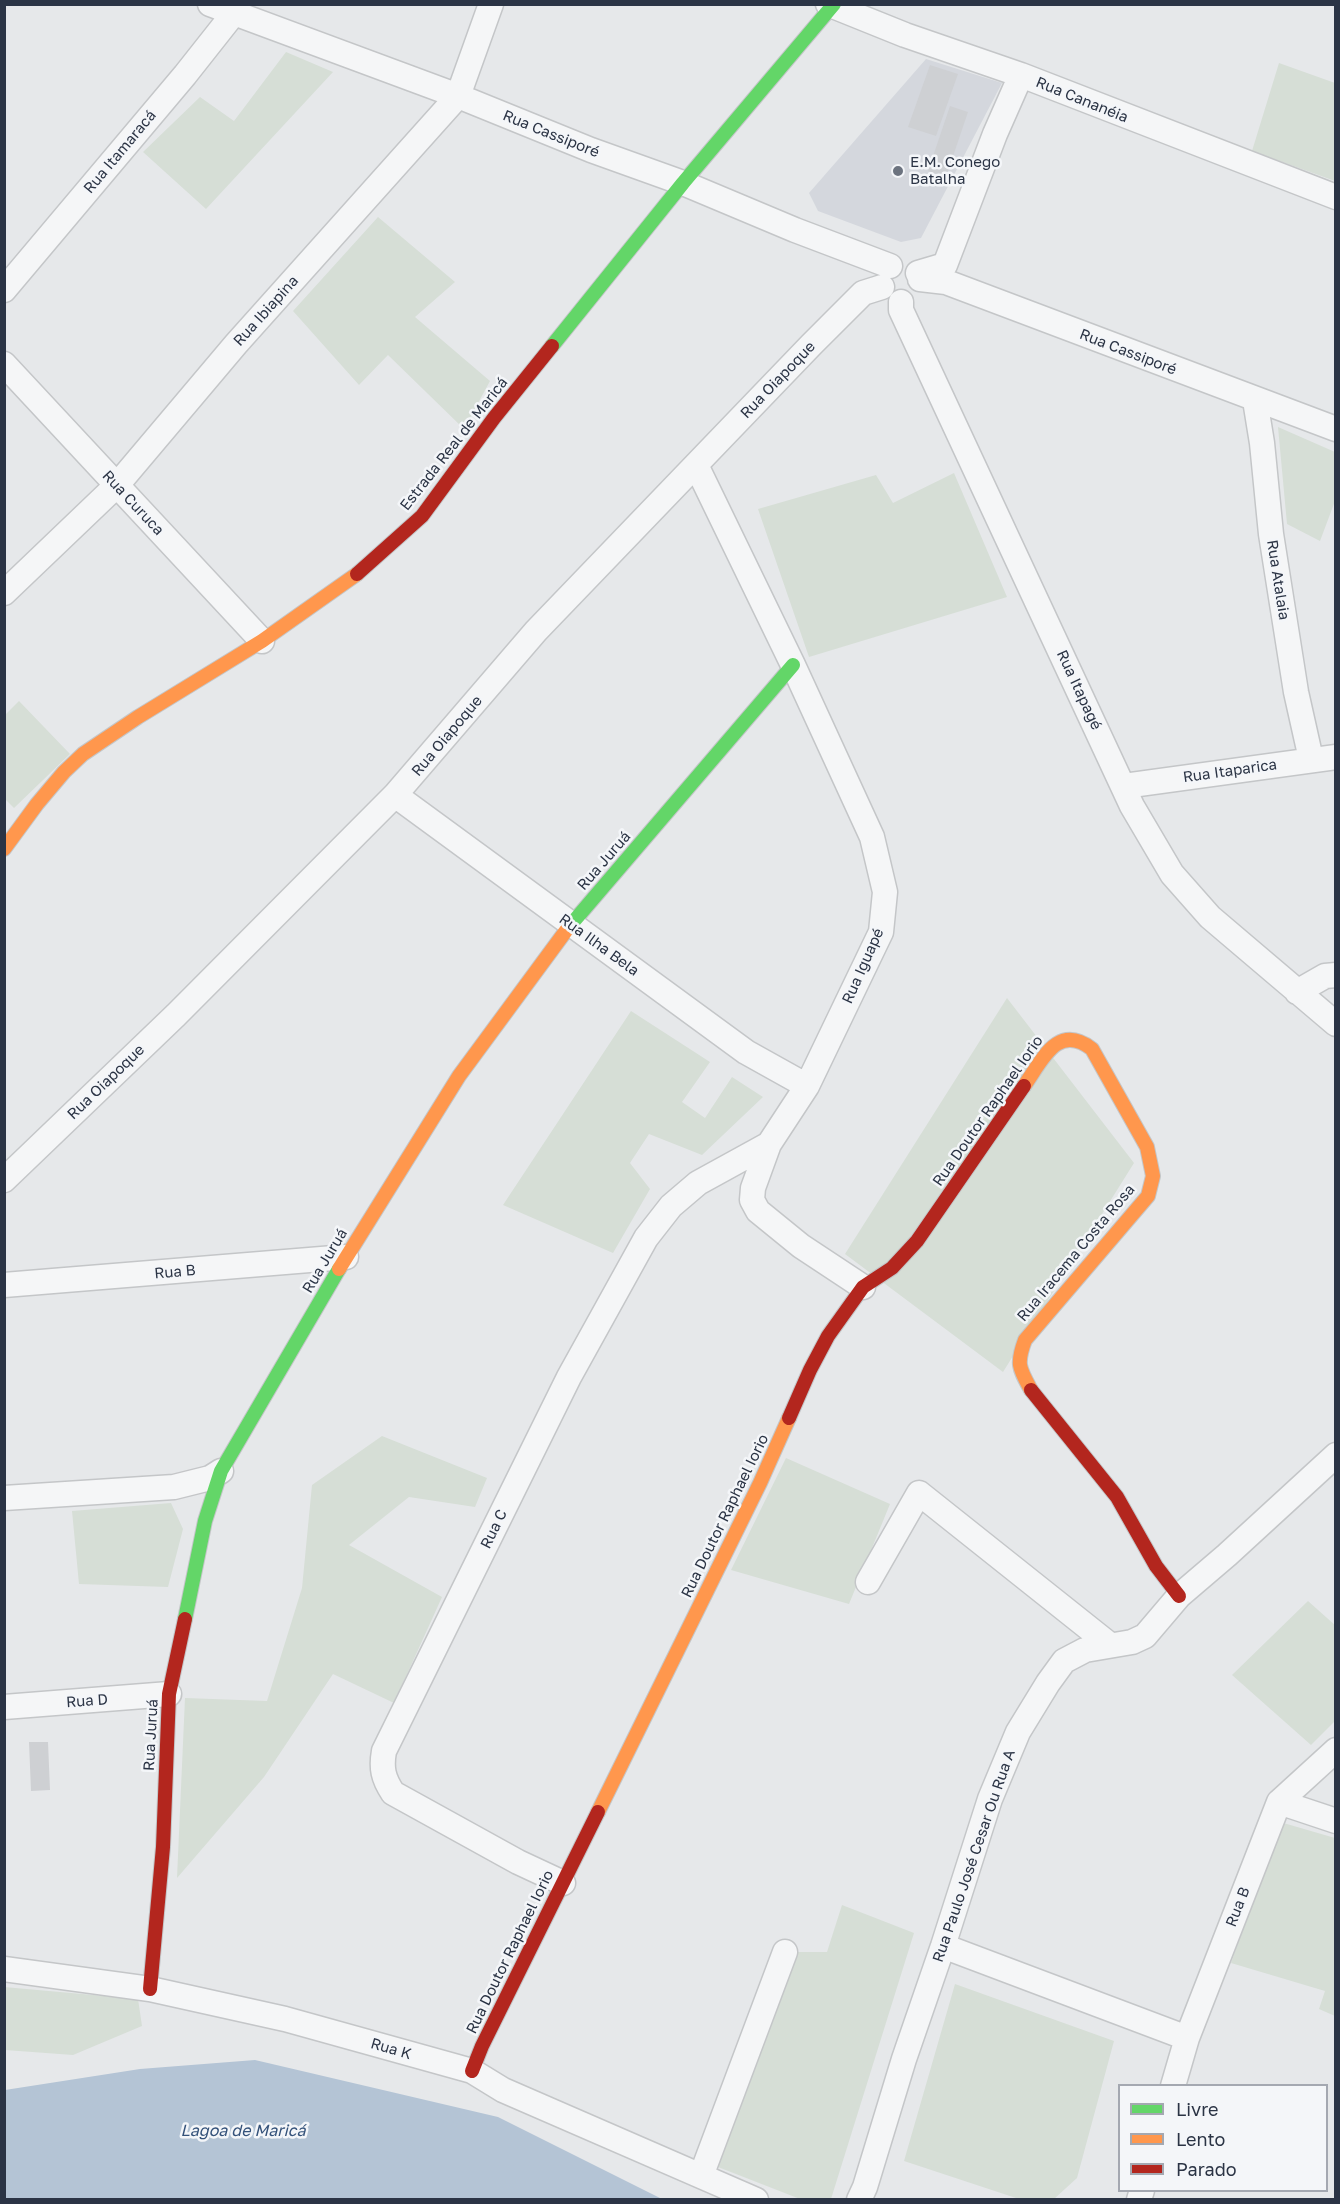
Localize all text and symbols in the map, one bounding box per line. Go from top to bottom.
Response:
street label: Rua Cananéia [1033,73,1131,127]
street label: Rua Cassiporé [500,106,602,162]
street label: Rua Itamaracá [80,107,160,197]
place label: E.M. Conego Batalha [910,153,1000,188]
marker: E.M. Conego Batalha [891,164,905,178]
street label: Rua Ibiapina [230,272,302,350]
street label: Rua Cassiporé [1077,325,1179,379]
street label: Rua Oiapoque [737,338,819,422]
street label: Estrada Real de Maricá [396,374,512,514]
street label: Rua Curuca [98,467,168,539]
street label: Rua Atalaia [1263,539,1293,621]
street label: Rua Itapagé [1053,647,1105,733]
street label: Rua Oiapoque [408,692,486,780]
street label: Rua Itaparica [1182,756,1278,786]
street label: Rua Juruá [574,828,634,894]
street label: Rua Ilha Bela [556,910,642,980]
street label: Rua Iguapé [838,926,888,1006]
street label: Rua Doutor Raphael Iorio [929,1032,1047,1190]
street label: Rua Oiapoque [64,1041,148,1123]
street label: Rua Iracema Costa Rosa [1013,1181,1139,1325]
street label: Rua Juruá [299,1226,351,1296]
street label: Rua B [154,1261,196,1283]
street label: Rua Doutor Raphael Iorio [678,1431,772,1601]
street label: Rua C [477,1506,511,1552]
street label: Rua D [66,1691,108,1711]
street label: Rua Juruá [140,1699,162,1771]
street label: Rua Paulo José Cesar Ou Rua A [929,1747,1019,1965]
street label: Rua Doutor Raphael Iorio [463,1867,557,2037]
street label: Rua B [1222,1885,1254,1929]
street label: Rua K [369,2035,413,2063]
legend [1118,2084,1328,2192]
text: Livre [1176,2098,1218,2120]
water label: Lagoa de Maricá [180,2121,306,2141]
text: Lento [1176,2128,1225,2150]
text: Parado [1176,2158,1237,2180]

